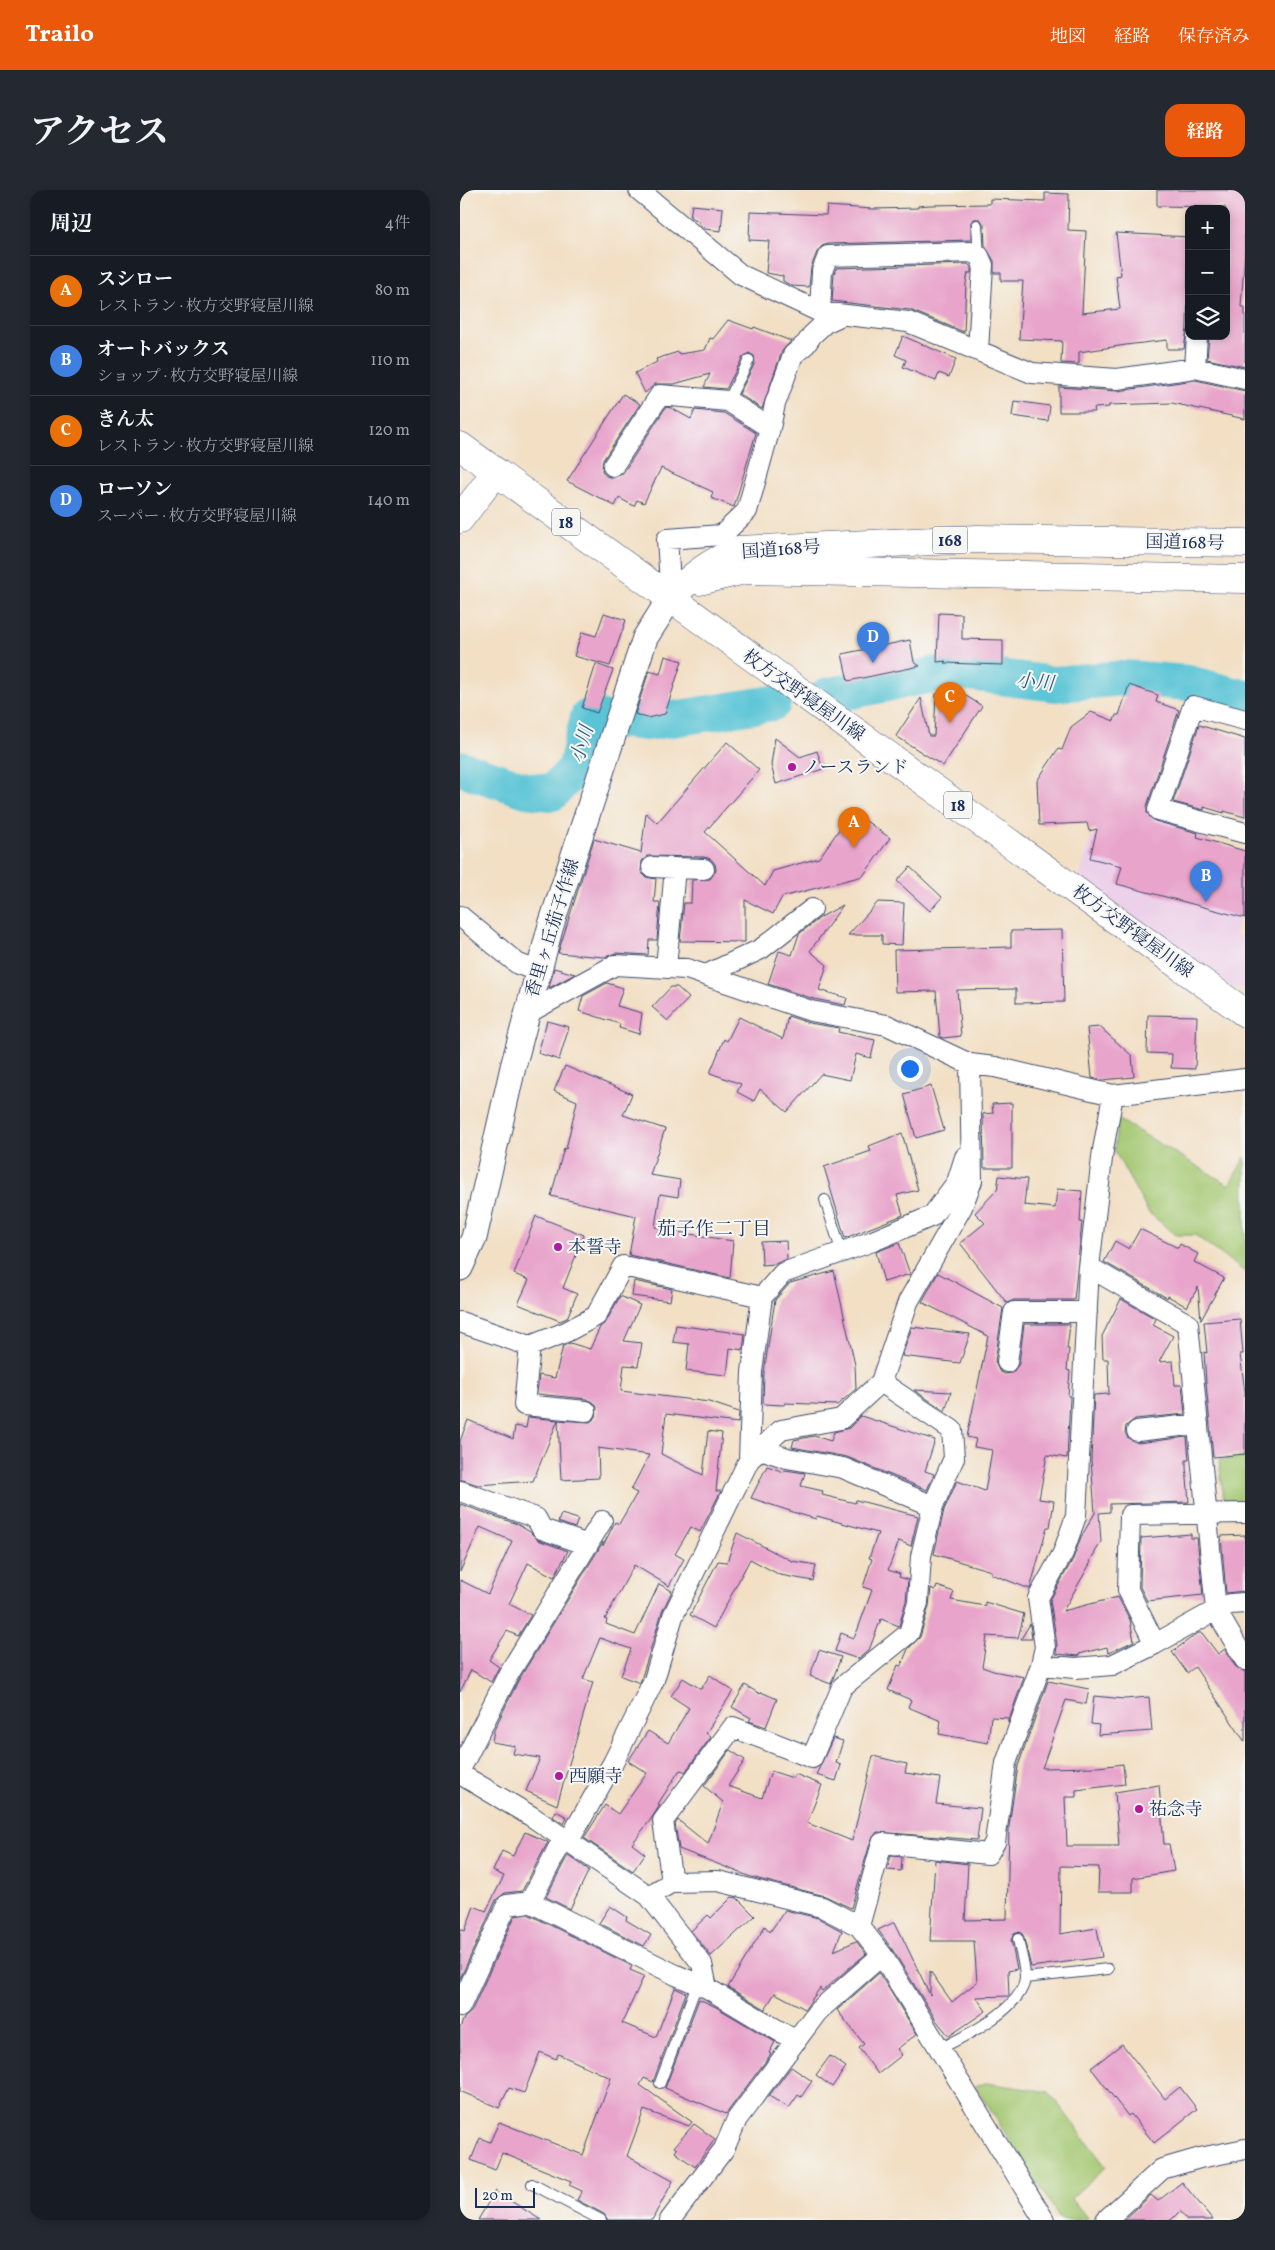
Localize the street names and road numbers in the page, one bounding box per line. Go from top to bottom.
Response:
road number: 18 [552,508,580,536]
road number: 168 [932,526,968,554]
street label: 国道168号 [1145,530,1225,557]
street label: 国道168号 [741,535,822,566]
street label: 枚方交野寝屋川線 [737,645,869,748]
road number: 18 [944,792,972,818]
street label: 香里ヶ丘茄子作線 [520,856,586,1001]
street label: 枚方交野寝屋川線 [1067,880,1198,985]

